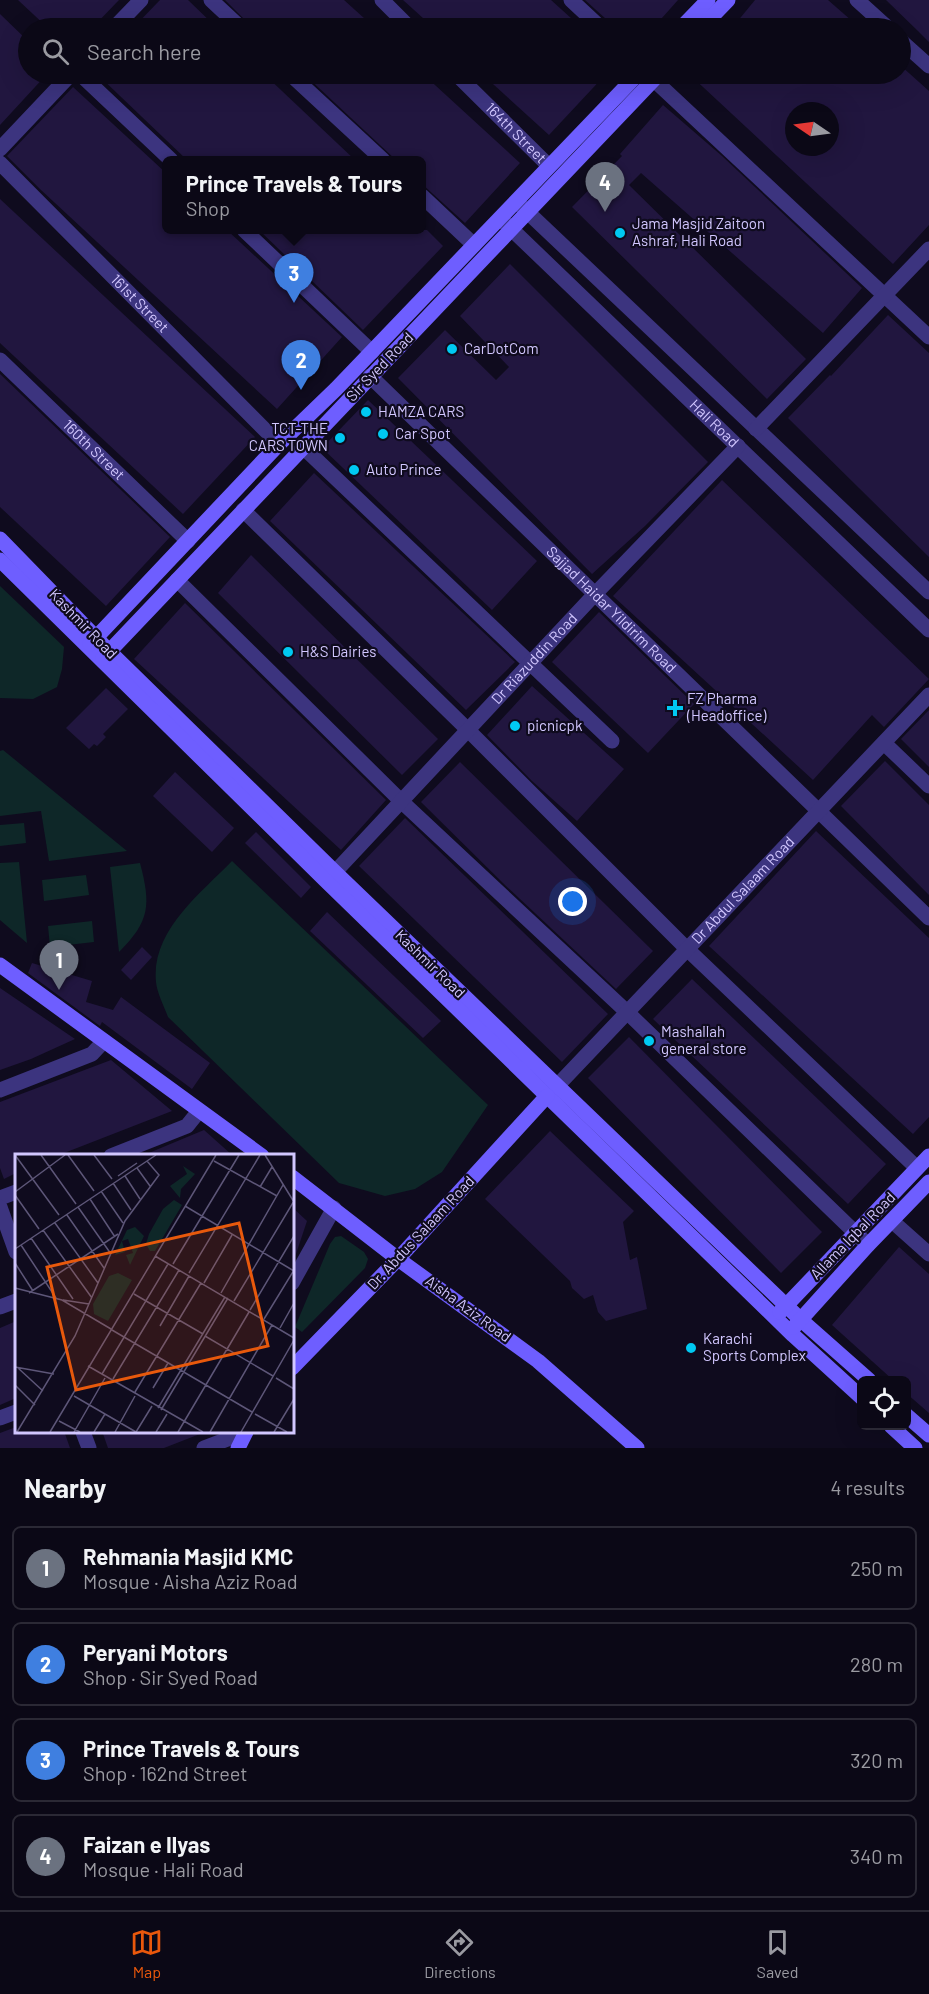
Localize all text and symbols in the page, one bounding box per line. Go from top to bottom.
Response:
search box [18,18,911,84]
icon: search [39,35,72,68]
text: Search here [87,38,201,64]
street label: 164th Street [482,98,551,166]
north arrow [785,102,839,156]
popup [162,156,426,234]
pin: 4 [586,162,624,212]
text: Prince Travels & Tours [186,170,402,196]
text: Shop [186,196,230,220]
place label: Jama Masjid Zaitoon Ashraf, Hali Road [632,214,765,249]
marker: Jama Masjid Zaitoon Ashraf, Hali Road [613,226,627,240]
pin: 3 [274,254,314,303]
street label: 161st Street [108,270,173,336]
street label: Sir Syed Road [342,328,417,405]
place label: CarDotCom [464,339,539,357]
pin: 2 [282,340,320,390]
marker: CarDotCom [445,342,459,356]
street label: Hali Road [687,395,743,451]
place label: HAMZA CARS [378,402,464,420]
marker: HAMZA CARS [359,405,373,419]
street label: 160th Street [60,416,129,483]
place label: TCT-THE CARS TOWN [249,419,328,454]
place label: Car Spot [395,424,451,442]
marker: Car Spot [376,427,390,441]
marker: TCT-THE CARS TOWN [333,431,347,445]
place label: Auto Prince [366,460,441,478]
marker: Auto Prince [347,463,361,477]
street label: Sajjad Haidar Yildirim Road [543,542,681,676]
street label: Kashmir Road [46,585,121,662]
street label: Dr Riazuddin Road [487,609,581,707]
place label: H&S Dairies [300,642,376,660]
marker: H&S Dairies [281,645,295,659]
place label: FZ Pharma (Headoffice) [686,689,766,724]
marker: FZ Pharma (Headoffice) [668,701,682,715]
place label: picnicpk [527,716,583,734]
marker: picnicpk [508,719,522,733]
street label: Dr Abdul Salaam Road [687,832,798,947]
your location [558,887,587,916]
street label: Kashmir Road [392,926,469,1001]
pin: 1 [40,940,78,990]
place label: Mashallah general store [661,1022,747,1057]
marker: Mashallah general store [642,1034,656,1048]
inset map [15,1154,294,1433]
street label: Dr. Abdus Salaam Road [363,1172,478,1293]
street label: Allama Iqbal Road [806,1188,898,1283]
street label: Aisha Aziz Road [422,1271,515,1345]
place label: Karachi Sports Complex [703,1329,806,1364]
marker: Karachi Sports Complex [684,1341,698,1355]
map controls [857,1376,911,1430]
button: locate [857,1376,911,1430]
text: Nearby [24,1472,106,1503]
text: 4 results [830,1475,905,1499]
text: Rehmania Masjid KMC [83,1543,293,1569]
text: 1 [42,1556,49,1580]
text: 250 m [850,1556,903,1580]
text: Mosque · Aisha Aziz Road [83,1569,298,1593]
text: Peryani Motors [83,1639,228,1665]
text: 2 [40,1652,51,1676]
text: 280 m [850,1652,903,1676]
text: Shop · Sir Syed Road [83,1665,258,1689]
text: Prince Travels & Tours [83,1735,299,1761]
text: 3 [40,1748,51,1772]
text: 320 m [850,1748,903,1772]
text: Shop · 162nd Street [83,1761,248,1785]
text: Faizan e Ilyas [83,1831,210,1857]
text: 4 [39,1844,52,1868]
text: 340 m [850,1844,903,1868]
text: Mosque · Hali Road [83,1857,244,1881]
tab: Map [130,1926,163,1981]
tab: Directions [424,1926,496,1981]
tab: Saved [757,1926,799,1981]

